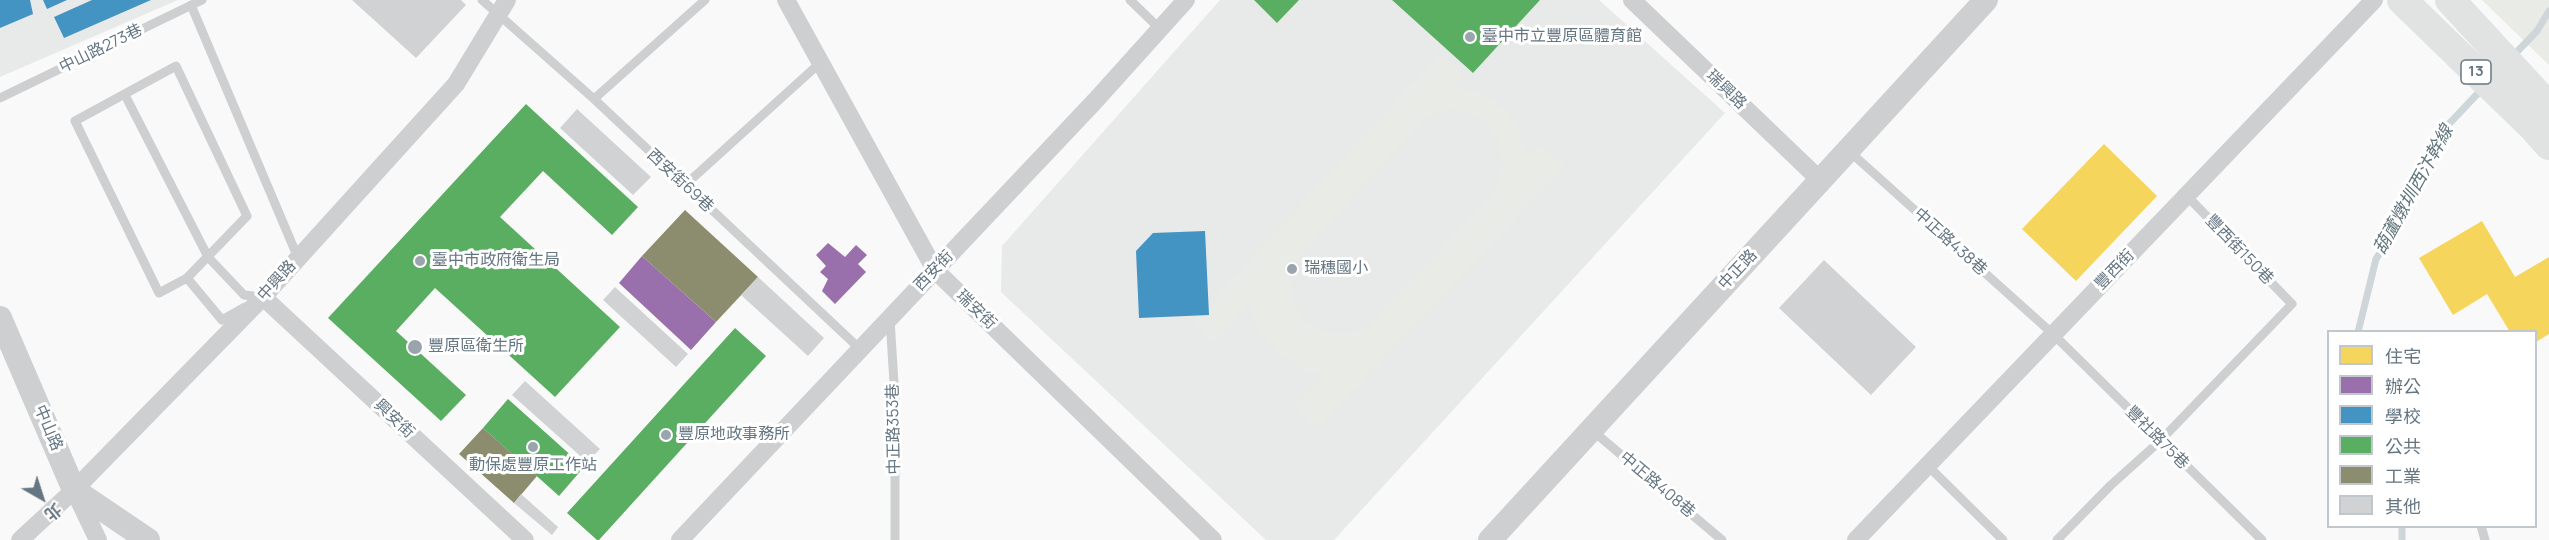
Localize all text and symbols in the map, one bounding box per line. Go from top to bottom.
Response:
street label: 中山路273巷 [56,21,146,77]
place label: 臺中市立豐原區體育館 [1482,27,1642,47]
marker: 臺中市立豐原區體育館 [1463,30,1477,44]
road number: 13 [2461,60,2491,84]
street label: 瑞興路 [1702,66,1750,114]
water label: 葫蘆燉圳西汴幹線 [2370,122,2458,258]
street label: 西安街69巷 [643,145,717,217]
street label: 中正路438巷 [1910,204,1990,280]
street label: 豐西街150巷 [2201,211,2277,289]
street label: 中正路 [1715,246,1761,294]
street label: 豐西街 [2091,246,2139,294]
street label: 西安街 [910,247,958,295]
place label: 臺中市政府衛生局 [432,251,560,271]
marker: 臺中市政府衛生局 [413,254,427,268]
street label: 中興路 [254,257,300,305]
place label: 瑞穗國小 [1304,259,1368,279]
marker: 瑞穗國小 [1285,262,1299,276]
street label: 瑞安街 [952,286,1000,334]
legend [2327,330,2537,528]
place label: 豐原區衛生所 [428,337,524,357]
marker: 豐原區衛生所 [406,338,424,356]
text: 住宅 [2385,344,2421,368]
text: 辦公 [2385,374,2421,398]
street label: 中正路353巷 [884,383,904,475]
street label: 興安街 [370,396,418,442]
street label: 中山路 [30,402,66,454]
street label: 豐社路75巷 [2121,402,2193,474]
text: 學校 [2385,404,2421,428]
place label: 豐原地政事務所 [678,425,790,445]
marker: 豐原地政事務所 [659,428,673,442]
text: 公共 [2385,434,2421,458]
marker: 動保處豐原工作站 [526,440,540,454]
street label: 中正路408巷 [1615,448,1699,522]
place label: 動保處豐原工作站 [469,456,597,476]
text: 工業 [2385,464,2421,488]
north arrow [12,468,72,528]
text: 其他 [2385,494,2421,518]
text: 北 [40,498,66,526]

